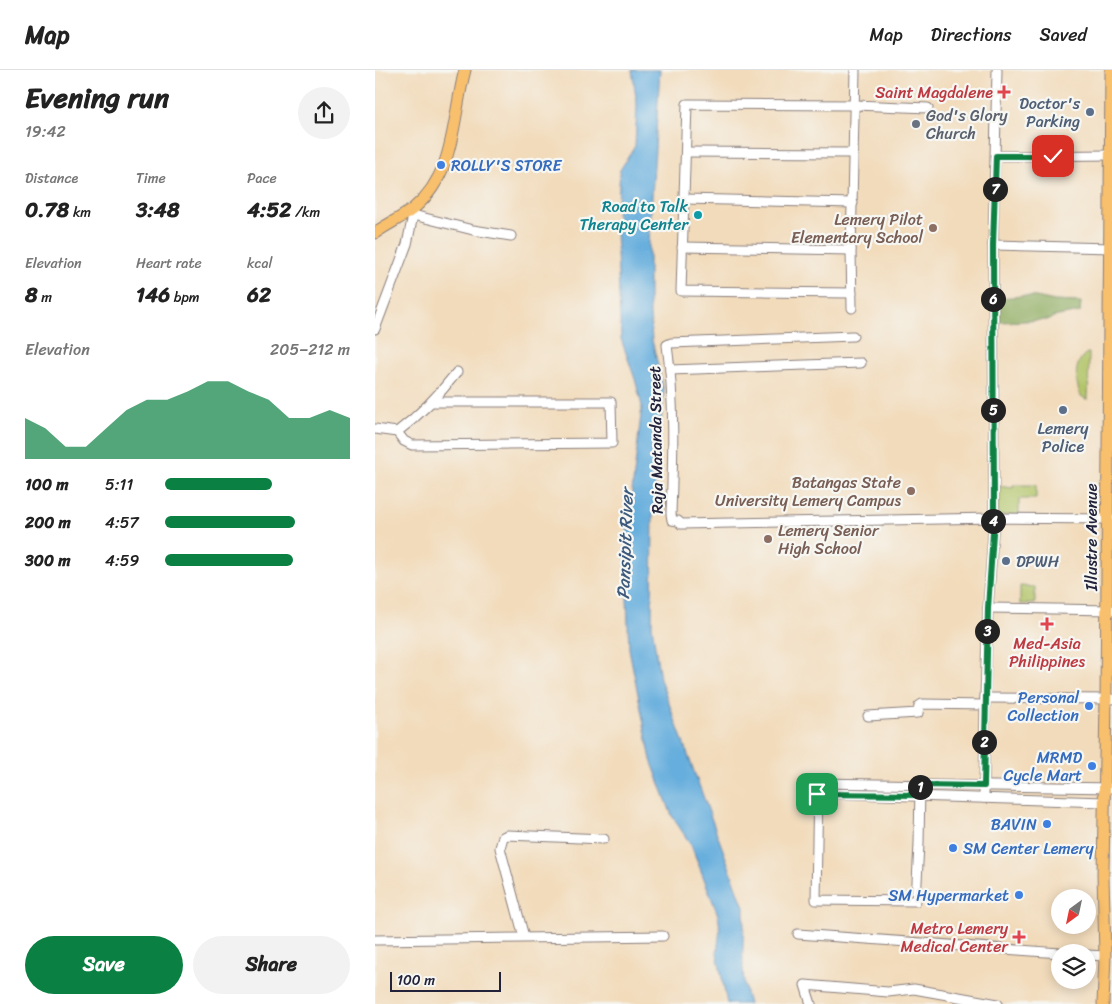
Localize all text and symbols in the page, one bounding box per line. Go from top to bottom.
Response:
text: Map [25,14,69,56]
text: Map [870,19,903,51]
text: Directions [931,19,1012,51]
text: Saved [1040,19,1087,51]
text: Evening run [25,73,169,122]
place label: Saint Magdalene [875,78,993,107]
marker: Saint Magdalene [997,85,1011,99]
button: share [298,87,350,139]
place label: Doctor's Parking [1019,89,1081,136]
place label: God's Glory Church [926,101,1008,148]
marker: Doctor's Parking [1084,106,1096,118]
text: 19:42 [25,117,66,146]
marker: God's Glory Church [910,118,922,130]
pin [1032,135,1074,177]
icon: check [1039,142,1067,170]
place label: ROLLY'S STORE [451,151,562,180]
marker: ROLLY'S STORE [435,159,447,171]
text: Distance [25,166,78,191]
text: Time [136,166,166,191]
text: Pace [247,166,277,191]
pin: 7 [983,176,1007,202]
text: 7 [992,177,1000,202]
text: 0.78 [25,191,69,229]
text: 3:48 [136,191,180,229]
text: 4:52 [247,191,291,229]
place label: Road to Talk Therapy Center [579,192,689,239]
text: km [69,200,91,225]
text: /km [291,200,320,225]
place label: Lemery Pilot Elementary School [791,205,923,252]
marker: Road to Talk Therapy Center [692,209,704,221]
marker: Lemery Pilot Elementary School [927,222,939,234]
text: Elevation [25,251,82,276]
text: Heart rate [136,251,202,276]
text: kcal [247,251,272,276]
text: 8 [25,276,38,314]
text: 146 [136,276,170,314]
text: 62 [247,276,271,314]
text: m [38,285,52,310]
text: bpm [170,285,200,310]
pin: 6 [981,286,1005,312]
text: 6 [990,287,997,312]
text: Elevation [25,335,90,364]
text: 205–212 m [270,335,350,364]
street label: Raja Matanda Street [640,366,672,514]
pin: 5 [981,398,1005,422]
text: 5 [989,398,998,423]
marker: Lemery Police [1057,404,1069,416]
place label: Lemery Police [1038,414,1089,461]
place label: Batangas State University Lemery Campus [715,468,901,515]
text: 100 m [25,470,69,499]
text: 5:11 [105,470,133,499]
street label: Illustre Avenue [1077,483,1106,592]
water label: Pansipit River [607,484,643,600]
marker: Batangas State University Lemery Campus [905,485,917,497]
text: 200 m [25,508,71,537]
text: 4:57 [105,508,139,537]
pin: 4 [981,508,1005,534]
text: 4 [989,509,998,534]
place label: Lemery Senior High School [778,516,880,563]
marker: Lemery Senior High School [762,533,774,545]
text: 300 m [25,546,70,575]
text: 4:59 [105,546,139,575]
place label: DPWH [1016,547,1060,576]
marker: DPWH [1000,555,1012,567]
marker: Med-Asia Philippines [1040,617,1054,631]
pin: 3 [975,618,999,644]
text: 3 [984,619,991,644]
place label: Med-Asia Philippines [1009,629,1086,676]
place label: Personal Collection [1007,683,1079,730]
marker: Personal Collection [1083,700,1095,712]
pin: 2 [971,730,997,754]
text: 2 [980,730,989,755]
place label: MRMD Cycle Mart [1004,743,1082,790]
marker: MRMD Cycle Mart [1086,760,1098,772]
pin [796,773,838,815]
pin: 1 [907,774,933,800]
text: 1 [917,775,924,800]
icon: arrive [803,780,831,808]
place label: BAVIN [991,810,1037,839]
marker: BAVIN [1041,818,1053,830]
place label: SM Center Lemery [963,834,1094,863]
marker: SM Center Lemery [947,842,959,854]
place label: SM Hypermarket [888,881,1009,910]
marker: SM Hypermarket [1013,889,1025,901]
north arrow [1051,889,1096,934]
map controls [1051,889,1096,989]
place label: Metro Lemery Medical Center [901,914,1009,961]
marker: Metro Lemery Medical Center [1012,930,1026,944]
button: Save [25,936,183,994]
button: Share [193,936,350,994]
button: layers [1051,944,1096,989]
text: 100 m [397,968,435,993]
scale bar [390,969,501,992]

